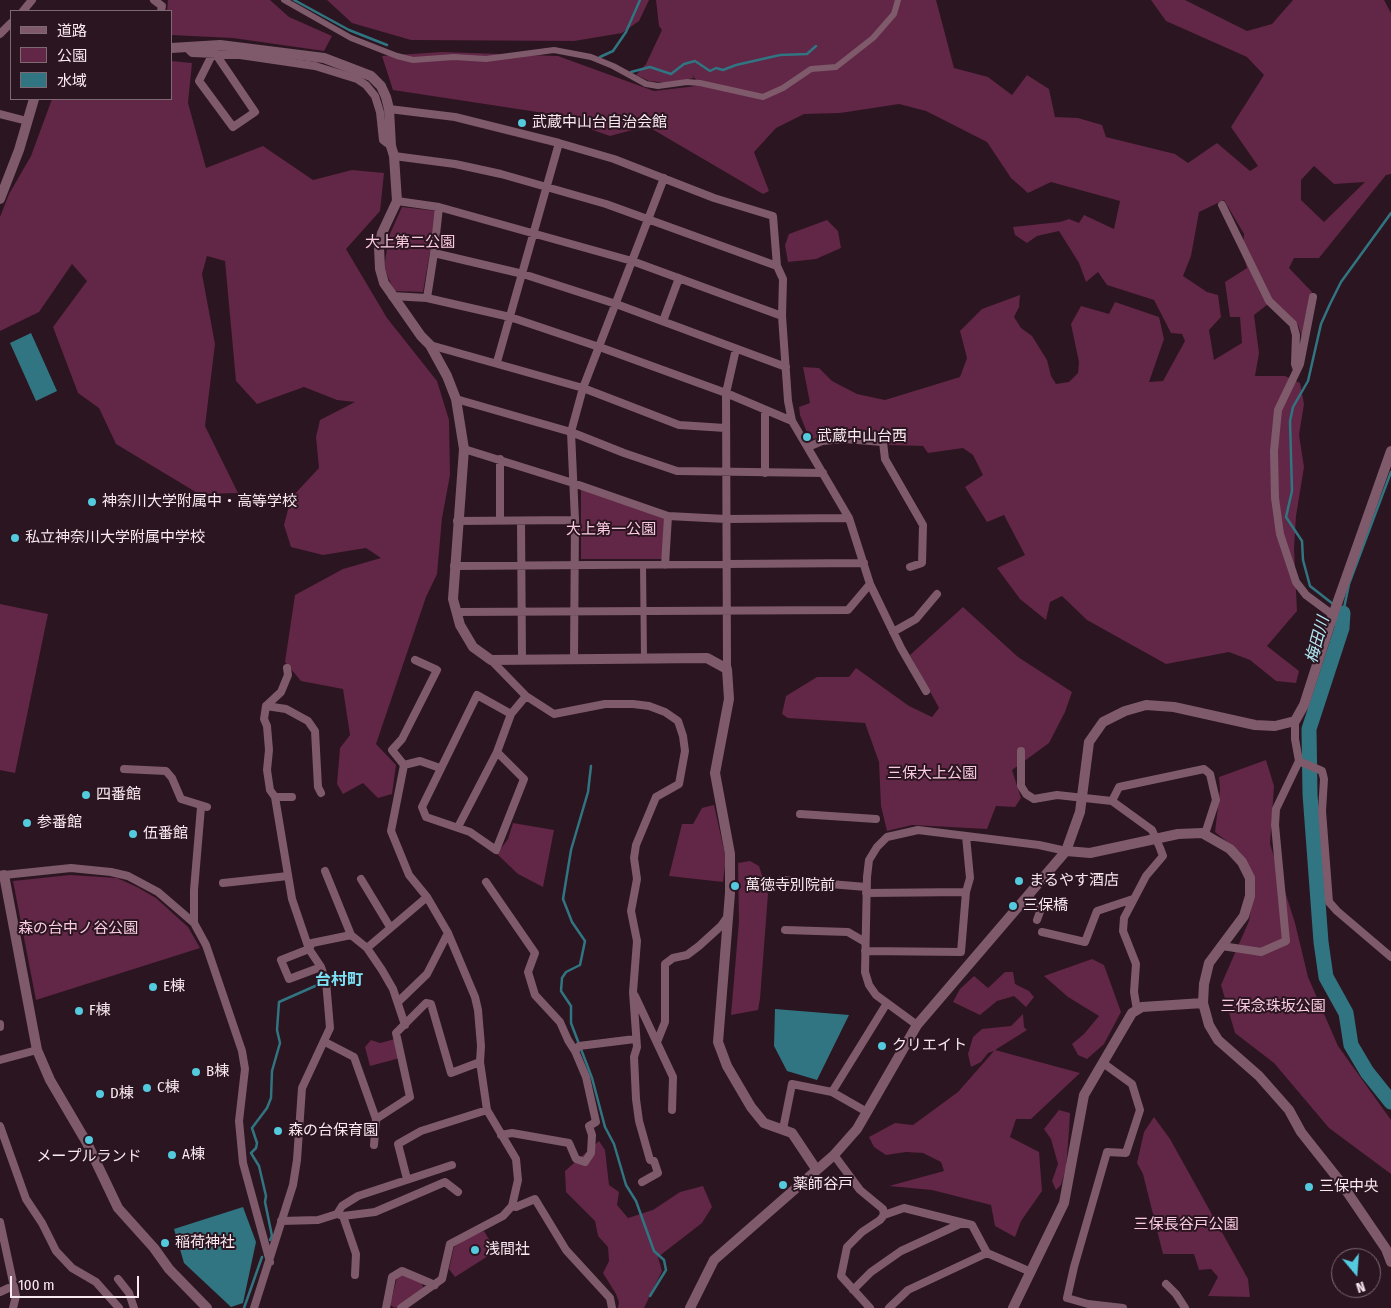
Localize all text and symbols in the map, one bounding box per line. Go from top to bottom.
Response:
legend [10,10,172,100]
text: 道路 [57,22,87,40]
text: 公園 [57,47,87,65]
text: 水域 [57,72,87,90]
place label: 武蔵中山台自治会館 [532,114,667,132]
marker: 武蔵中山台自治会館 [516,117,528,129]
park label: 大上第二公園 [365,234,455,252]
place label: 武蔵中山台西 [817,428,907,446]
marker: 武蔵中山台西 [801,431,813,443]
place label: 神奈川大学附属中・高等学校 [102,493,297,511]
marker: 神奈川大学附属中・高等学校 [86,496,98,508]
park label: 大上第一公園 [566,521,656,539]
place label: 私立神奈川大学附属中学校 [25,529,205,547]
marker: 私立神奈川大学附属中学校 [9,532,21,544]
water label: 梅田川 [1303,614,1333,666]
park label: 三保大上公園 [887,765,977,783]
place label: 四番館 [96,786,141,804]
marker: 四番館 [80,789,92,801]
place label: 参番館 [37,814,82,832]
marker: 参番館 [21,817,33,829]
place label: 伍番館 [143,825,188,843]
marker: 伍番館 [127,828,139,840]
place label: まるやす酒店 [1029,872,1119,890]
marker: まるやす酒店 [1013,875,1025,887]
place label: 萬徳寺別院前 [745,877,835,895]
marker: 萬徳寺別院前 [729,880,741,892]
place label: 三保橋 [1023,897,1068,915]
marker: 三保橋 [1007,900,1019,912]
park label: 森の台中ノ谷公園 [18,920,138,938]
district label: 台村町 [315,971,363,991]
place label: E棟 [163,978,185,996]
marker: E棟 [147,981,159,993]
park label: 三保念珠坂公園 [1221,998,1325,1016]
place label: F棟 [89,1002,111,1020]
marker: F棟 [73,1005,85,1017]
place label: クリエイト [892,1037,967,1055]
marker: クリエイト [876,1040,888,1052]
place label: B棟 [206,1063,229,1081]
marker: B棟 [190,1066,202,1078]
place label: C棟 [157,1079,180,1097]
marker: C棟 [141,1082,153,1094]
place label: D棟 [110,1085,134,1103]
marker: D棟 [94,1088,106,1100]
place label: 森の台保育園 [288,1122,378,1140]
marker: 森の台保育園 [272,1125,284,1137]
marker: メープルランド [83,1134,95,1146]
place label: A棟 [182,1146,205,1164]
place label: メープルランド [37,1148,141,1166]
marker: A棟 [166,1149,178,1161]
place label: 薬師谷戸 [793,1176,853,1194]
place label: 三保中央 [1319,1178,1379,1196]
marker: 薬師谷戸 [777,1179,789,1191]
marker: 三保中央 [1303,1181,1315,1193]
park label: 三保長谷戸公園 [1134,1216,1238,1234]
place label: 稲荷神社 [175,1234,235,1252]
marker: 稲荷神社 [159,1237,171,1249]
place label: 浅間社 [485,1241,530,1259]
marker: 浅間社 [469,1244,481,1256]
north arrow [1331,1248,1381,1298]
scale bar [12,1266,141,1298]
text: 100 m [18,1276,55,1294]
text: N [1354,1277,1367,1296]

